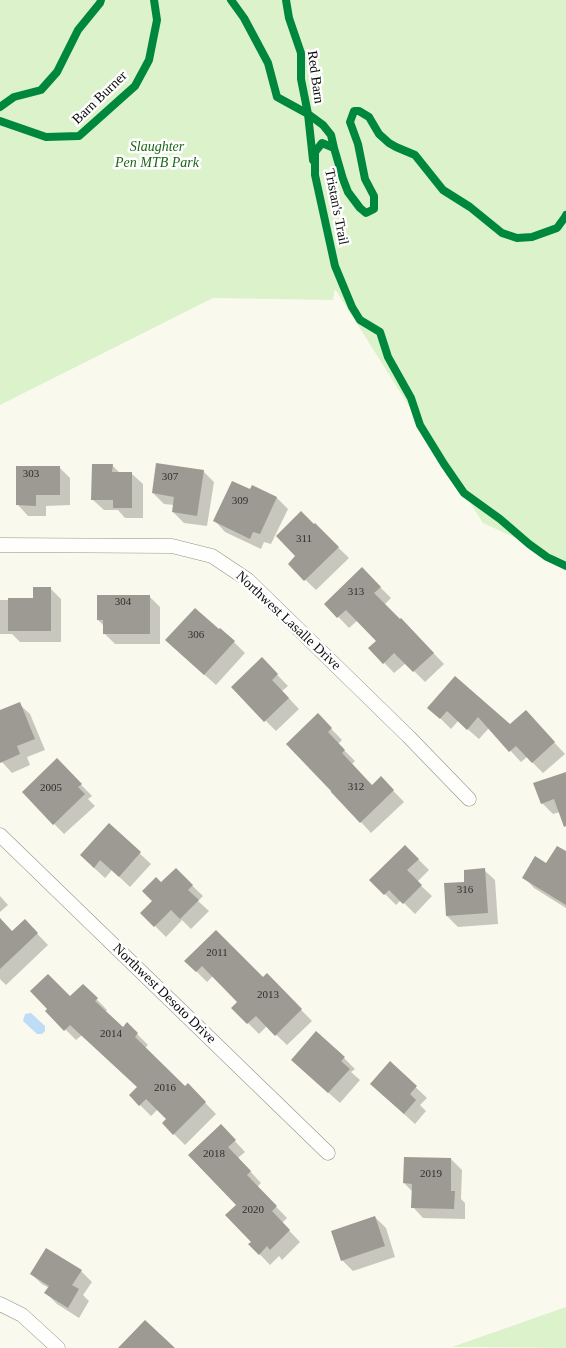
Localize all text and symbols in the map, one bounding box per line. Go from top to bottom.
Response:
street label: Red Barn [303,49,327,105]
street label: Barn Burner [69,68,131,128]
park label: Slaughter Pen MTB Park [115,139,199,172]
street label: Tristan's Trail [320,167,352,247]
house number: 303 [23,467,39,481]
house number: 307 [162,470,178,484]
house number: 309 [232,494,248,508]
house number: 311 [296,532,312,546]
street label: Northwest Lasalle Drive [232,568,344,674]
house number: 313 [348,585,364,599]
house number: 304 [115,595,131,609]
house number: 306 [188,628,204,642]
house number: 312 [348,780,364,794]
house number: 2005 [40,781,62,795]
house number: 316 [457,883,473,897]
street label: Northwest Desoto Drive [109,940,219,1048]
house number: 2011 [206,946,228,960]
house number: 2013 [257,988,279,1002]
house number: 2014 [100,1027,122,1041]
house number: 2016 [154,1081,176,1095]
house number: 2018 [203,1147,225,1161]
house number: 2019 [420,1167,442,1181]
house number: 2020 [242,1203,264,1217]

